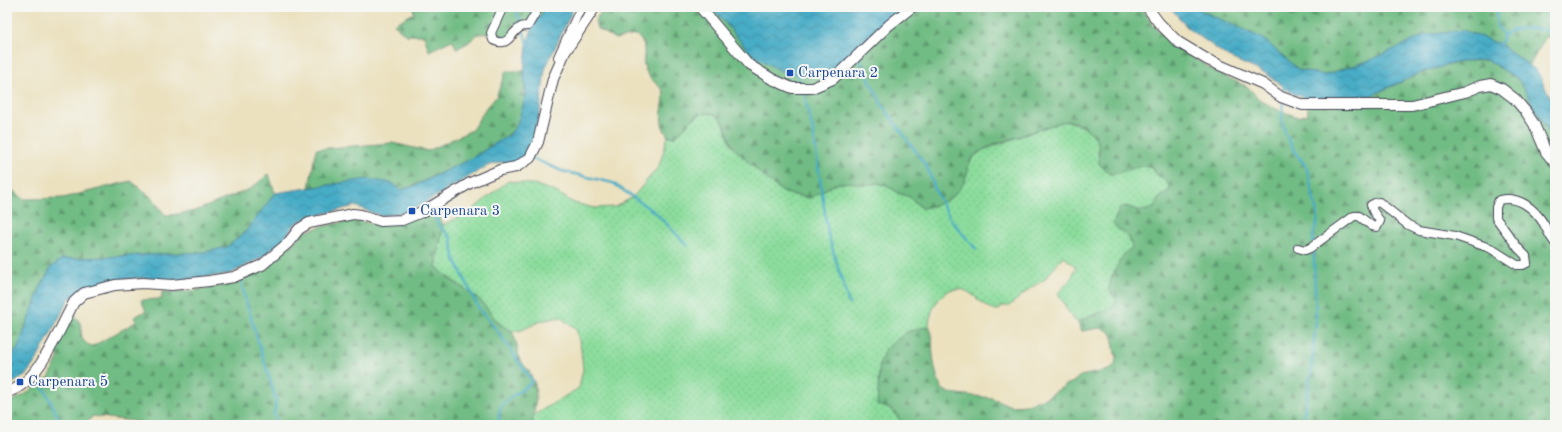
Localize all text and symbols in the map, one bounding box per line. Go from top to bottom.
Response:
place label: Carpenara 2 [798,66,878,81]
marker: Carpenara 2 [785,68,795,78]
place label: Carpenara 3 [420,204,500,219]
marker: Carpenara 3 [407,206,417,216]
place label: Carpenara 5 [28,375,108,390]
marker: Carpenara 5 [15,377,25,387]

